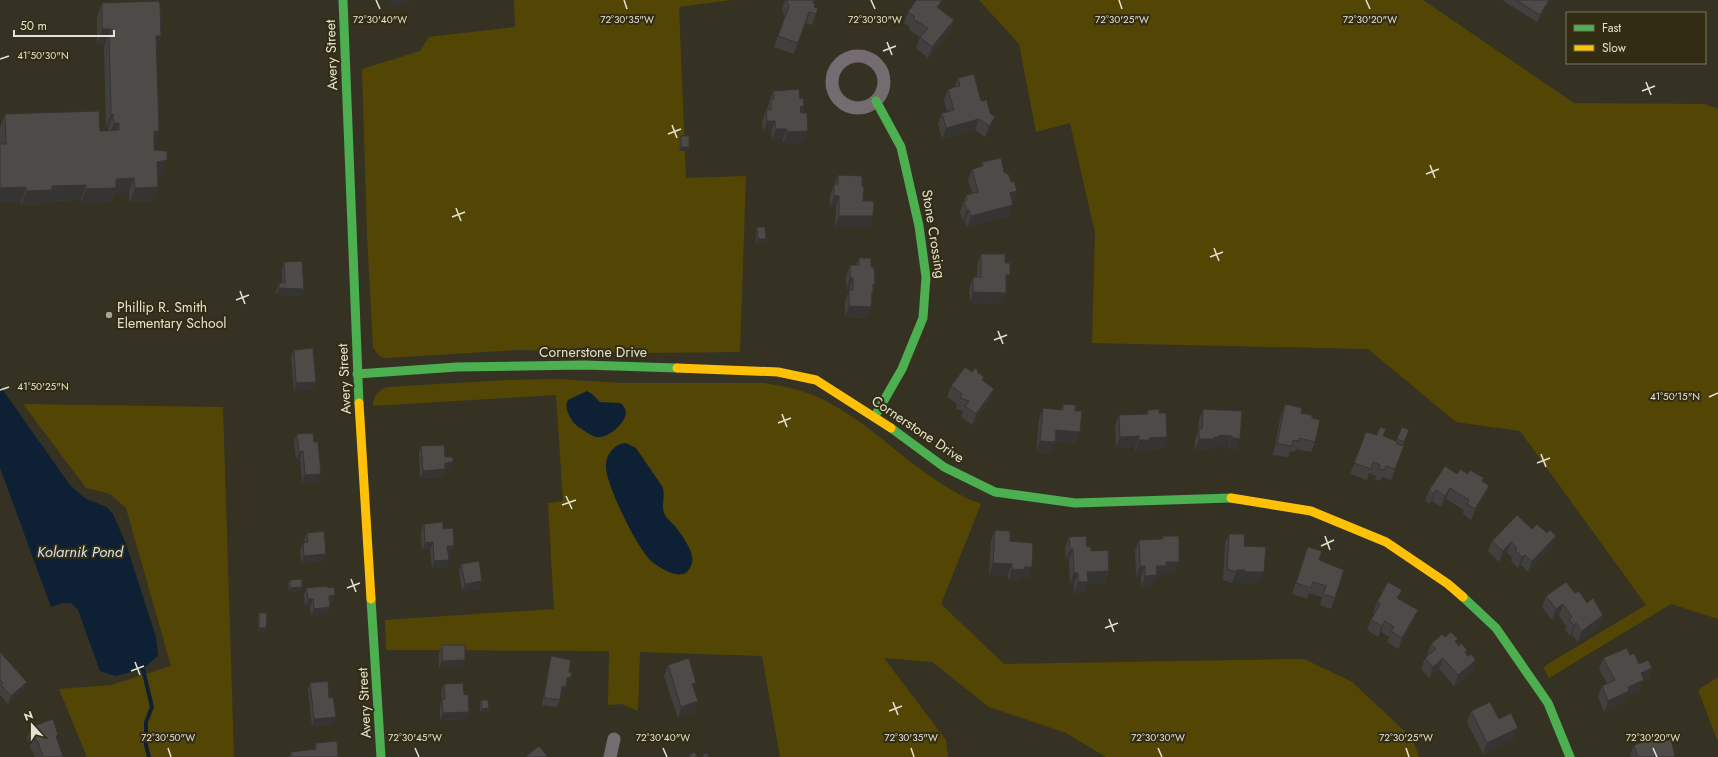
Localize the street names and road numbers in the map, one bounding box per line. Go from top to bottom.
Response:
street label: Avery Street [320,19,342,91]
street label: Stone Crossing [917,188,951,280]
street label: Cornerstone Drive [539,342,647,362]
street label: Avery Street [332,343,356,415]
street label: Cornerstone Drive [868,391,968,467]
street label: Avery Street [352,667,376,739]

